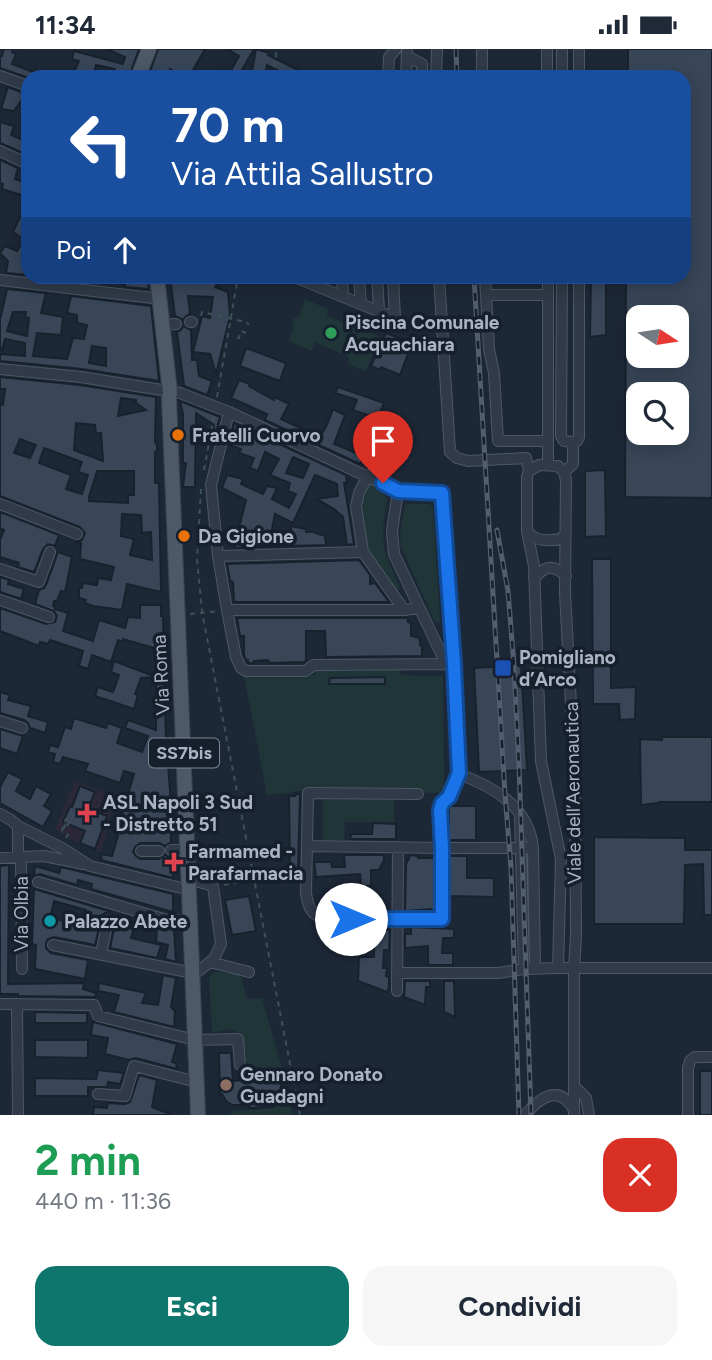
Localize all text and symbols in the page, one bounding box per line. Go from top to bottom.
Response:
text: 11:34 [35,9,96,41]
text: 70 m [171,95,284,154]
icon: left [56,98,147,189]
text: Via Attila Sallustro [171,155,434,193]
icon: ahead [106,231,144,269]
text: Poi [56,234,92,266]
north arrow [626,305,690,367]
map controls [626,305,689,445]
place label: Piscina Comunale Acquachiara [345,311,500,356]
marker: Piscina Comunale Acquachiara [323,325,339,341]
button: search [626,382,689,445]
pin [353,411,413,483]
icon: arrive [364,422,402,460]
place label: Fratelli Cuorvo [192,424,321,447]
marker: Fratelli Cuorvo [170,427,186,443]
place label: Da Gigione [198,525,294,548]
marker: Da Gigione [176,528,192,544]
street label: Via Roma [147,634,175,716]
place label: Pomigliano d’Arco [519,646,616,691]
marker: Pomigliano d’Arco [493,658,513,678]
street label: Viale dell’Aeronautica [560,701,586,885]
road number: SS7bis [149,739,219,767]
place label: ASL Napoli 3 Sud - Distretto 51 [103,791,253,836]
marker: ASL Napoli 3 Sud - Distretto 51 [77,803,97,823]
place label: Farmamed - Parafarmacia [188,840,303,885]
marker: Farmamed - Parafarmacia [166,854,182,870]
street label: Via Olbia [10,876,33,952]
position arrow [314,882,388,956]
place label: Palazzo Abete [64,910,188,933]
marker: Palazzo Abete [42,913,58,929]
place label: Gennaro Donato Guadagni [240,1063,383,1108]
marker: Gennaro Donato Guadagni [218,1077,234,1093]
text: 2 min [35,1135,141,1186]
button: close [603,1138,677,1212]
text: 440 m · 11:36 [35,1187,171,1215]
button: Esci [35,1266,349,1346]
button: Condividi [363,1266,677,1346]

